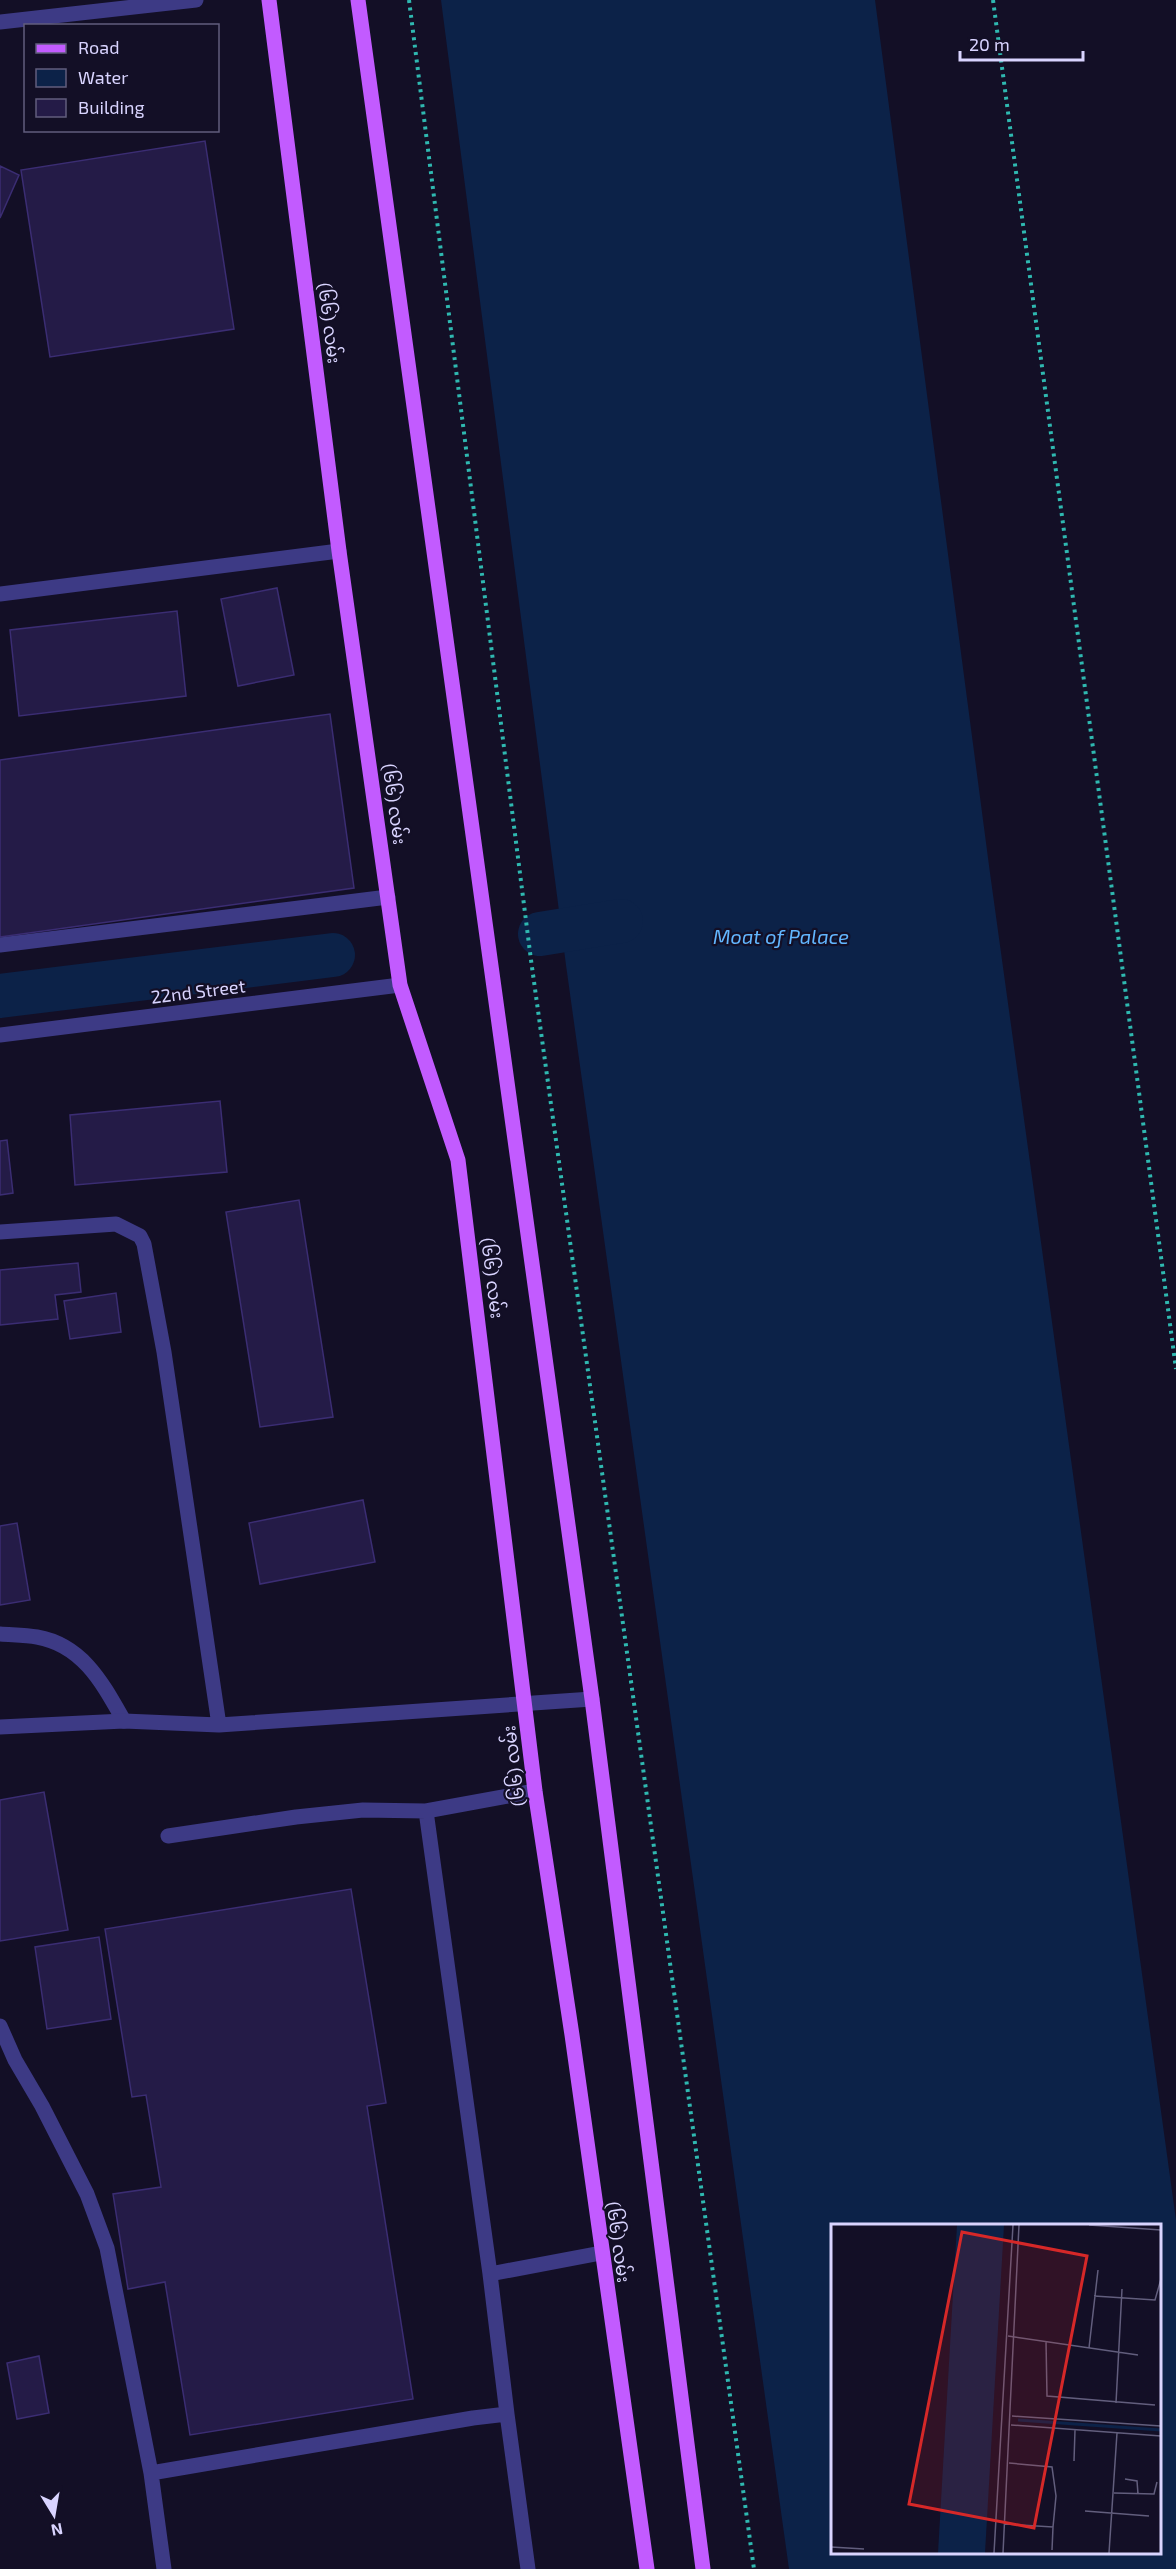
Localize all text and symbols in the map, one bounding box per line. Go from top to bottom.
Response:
legend [24,24,219,132]
scale bar [960,24,1083,62]
text: 20 m [969,33,1010,55]
text: Road [78,36,119,58]
text: Water [78,66,128,88]
text: Building [78,96,145,118]
street label: (၆၆) လမ်း [314,281,347,365]
street label: (၆၆) လမ်း [378,762,413,846]
water label: Moat of Palace [713,924,849,948]
street label: 22nd Street [149,974,247,1008]
street label: (၆၆) လမ်း [477,1236,510,1320]
street label: (၆၆) လမ်း [496,1724,529,1808]
street label: (၆၆) လမ်း [602,2200,637,2284]
inset map [831,2224,1161,2554]
north arrow [24,2485,84,2545]
text: N [49,2520,64,2541]

